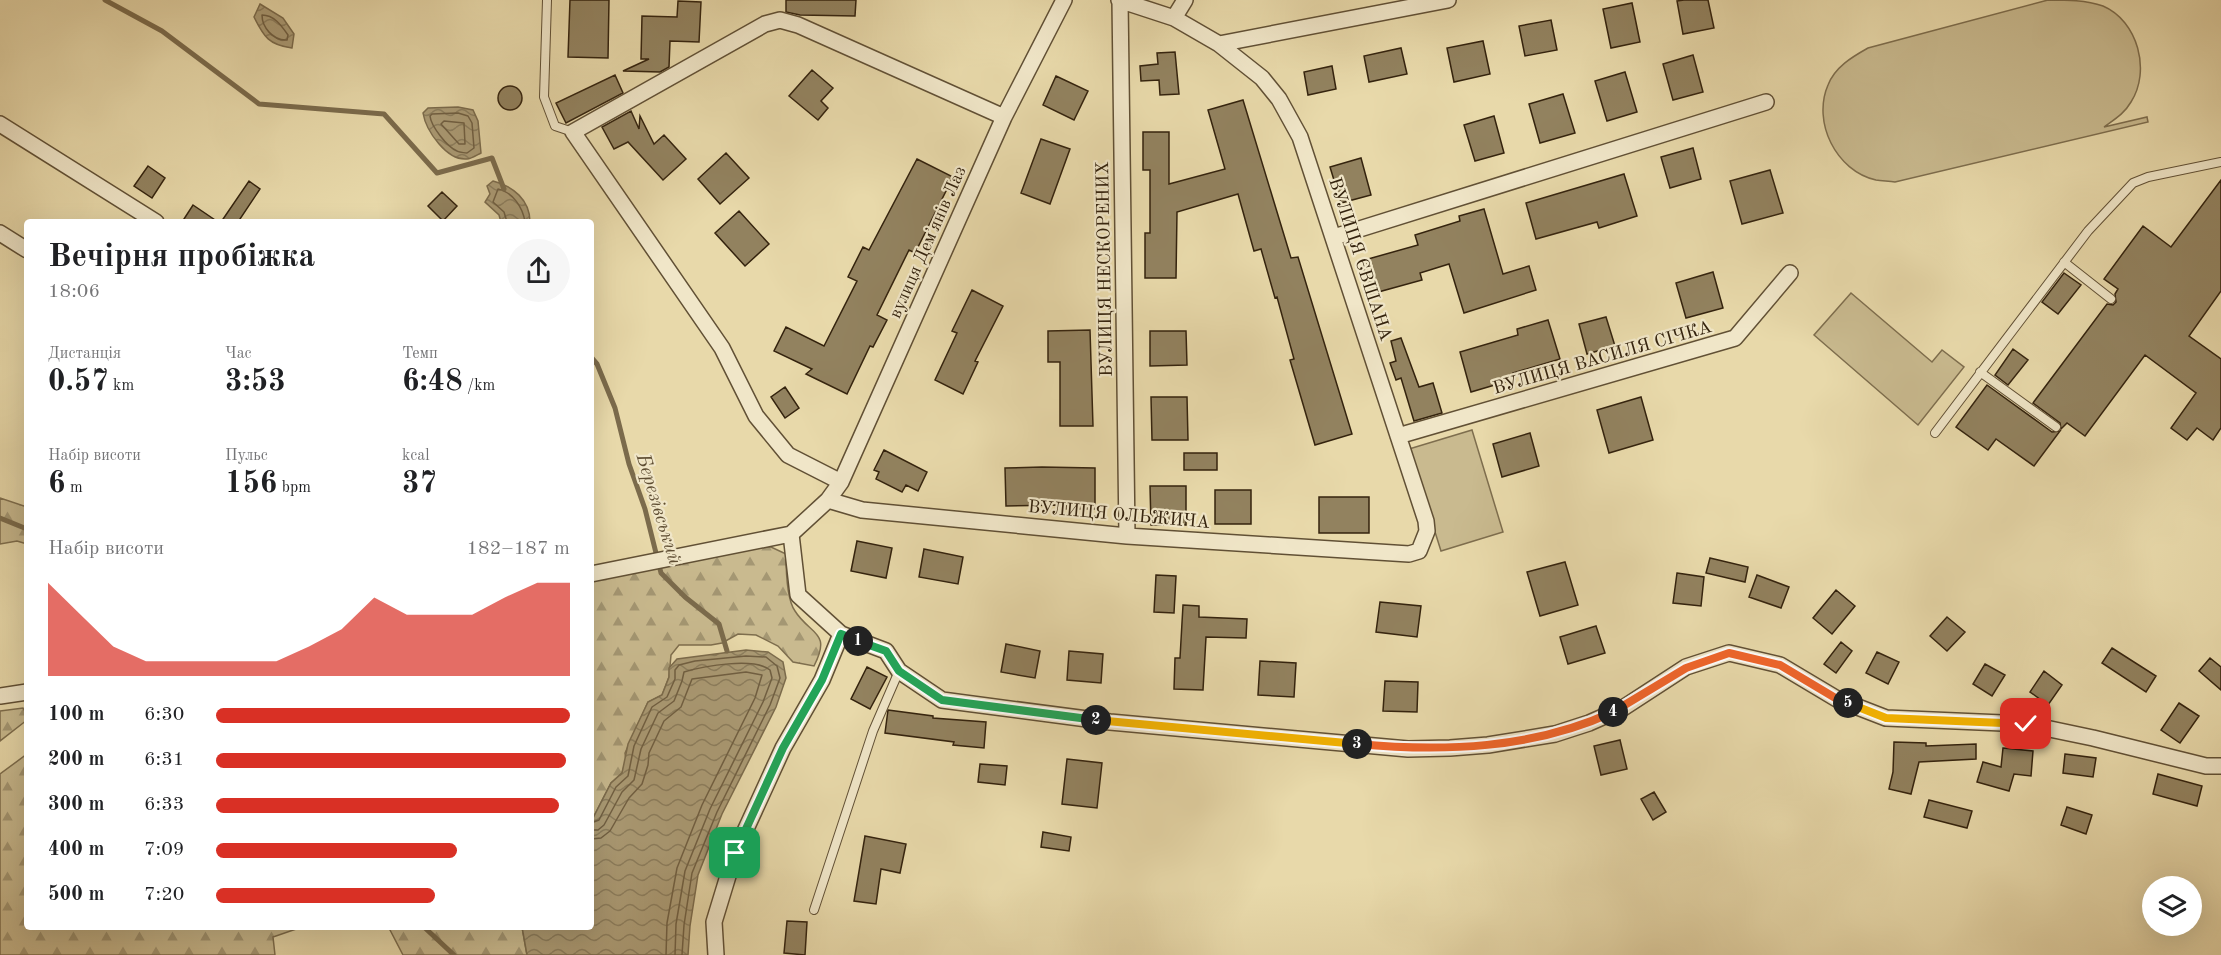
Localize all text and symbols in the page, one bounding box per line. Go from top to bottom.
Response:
street label: ВУЛИЦЯ НЕСКОРЕНИХ [1094,161,1116,377]
street label: вулиця Демʼянів Лаз [886,164,970,321]
street label: ВУЛИЦЯ ЄВШАНА [1325,175,1395,343]
button: share [507,239,570,302]
text: Вечірня пробіжка [48,241,315,274]
text: 18:06 [48,282,100,302]
street label: ВУЛИЦЯ ВАСИЛЯ СІЧКА [1491,318,1714,398]
text: Дистанція [48,346,121,362]
text: Час [225,346,252,362]
text: Темп [402,346,438,362]
text: 0.57 [48,367,109,397]
text: 3:53 [225,367,286,397]
text: 6:48 [402,367,463,397]
text: km [109,378,134,394]
text: /km [463,378,495,394]
text: Набір висоти [48,448,141,464]
text: Пульс [225,448,268,464]
text: kcal [402,448,430,464]
water label: Березівський [631,451,684,567]
text: 6 [48,469,65,499]
text: 156 [225,469,277,499]
text: 37 [402,469,437,499]
text: m [65,480,83,496]
text: bpm [277,480,311,496]
street label: ВУЛИЦЯ ОЛЬЖИЧА [1027,498,1211,532]
text: Набір висоти [48,539,164,559]
text: 182–187 m [467,539,570,559]
pin: 1 [843,626,873,656]
text: 1 [853,633,863,649]
pin: 5 [1833,688,1863,718]
text: 5 [1843,695,1853,711]
pin: 4 [1598,697,1628,727]
pin [2000,698,2051,749]
text: 4 [1608,704,1618,720]
text: 100 m [48,705,104,725]
text: 6:30 [144,705,184,725]
pin: 2 [1081,705,1111,735]
icon: check [2009,707,2042,740]
text: 2 [1091,712,1101,728]
pin: 3 [1342,729,1372,759]
text: 3 [1352,736,1362,752]
text: 200 m [48,750,104,770]
text: 6:31 [144,750,184,770]
text: 300 m [48,795,104,815]
text: 6:33 [144,795,184,815]
pin [709,827,760,878]
icon: arrive [718,836,751,869]
text: 400 m [48,840,104,860]
text: 7:09 [144,840,184,860]
map controls [2142,876,2202,936]
button: layers [2142,876,2202,936]
text: 500 m [48,885,104,905]
text: 7:20 [144,885,184,905]

